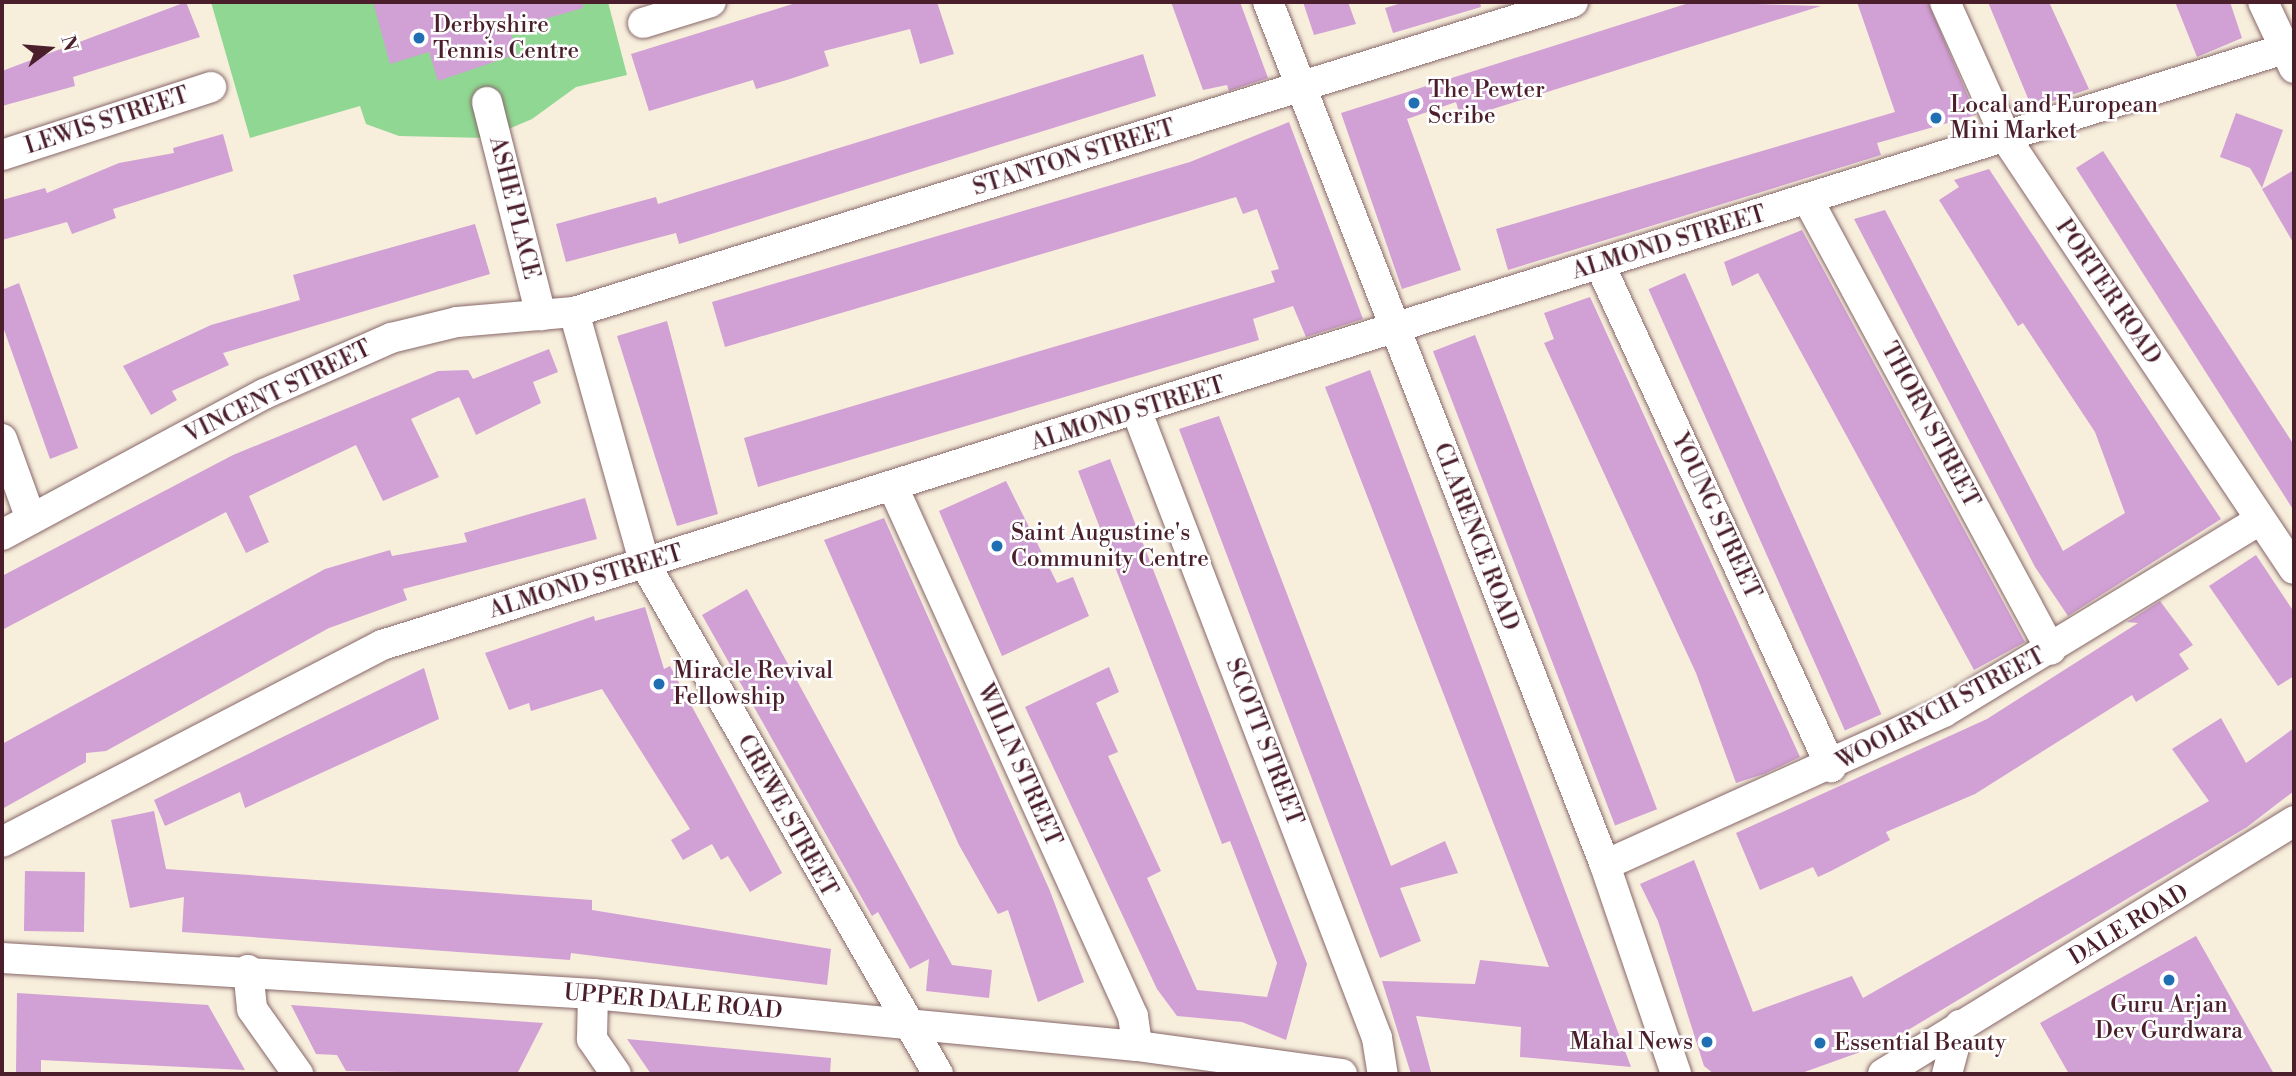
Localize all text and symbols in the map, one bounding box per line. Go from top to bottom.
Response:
place label: Derbyshire Tennis Centre [433,11,579,65]
north arrow [14,14,84,84]
marker: Derbyshire Tennis Centre [411,30,427,46]
text: N [56,33,83,54]
place label: The Pewter Scribe [1428,76,1545,130]
street label: LEWIS STREET [22,81,192,161]
place label: Local and European Mini Market [1950,91,2158,145]
marker: The Pewter Scribe [1406,95,1422,111]
marker: Local and European Mini Market [1928,110,1944,126]
street label: STANTON STREET [970,114,1178,202]
street label: ASHE PLACE [483,134,545,282]
street label: ALMOND STREET [1569,200,1769,286]
street label: PORTER ROAD [2049,214,2167,370]
street label: VINCENT STREET [180,335,376,449]
street label: THORN STREET [1875,338,1985,512]
street label: ALMOND STREET [1028,371,1228,457]
street label: YOUNG STREET [1665,429,1767,603]
street label: CLARENCE ROAD [1428,439,1524,635]
place label: Saint Augustine's Community Centre [1011,519,1209,573]
marker: Saint Augustine's Community Centre [989,538,1005,554]
street label: ALMOND STREET [486,539,686,625]
street label: WOOLRYCH STREET [1832,642,2050,776]
street label: SCOTT STREET [1219,655,1309,829]
place label: Miracle Revival Fellowship [673,657,833,711]
marker: Miracle Revival Fellowship [651,676,667,692]
street label: WILLN STREET [971,680,1067,850]
street label: CREWE STREET [731,730,843,902]
street label: DALE ROAD [2064,879,2194,971]
marker: Guru Arjan Dev Gurdwara [2161,972,2177,988]
street label: UPPER DALE ROAD [563,979,783,1025]
place label: Guru Arjan Dev Gurdwara [2095,991,2243,1045]
place label: Mahal News [1569,1028,1693,1056]
place label: Essential Beauty [1834,1029,2006,1057]
marker: Mahal News [1699,1034,1715,1050]
marker: Essential Beauty [1812,1035,1828,1051]

